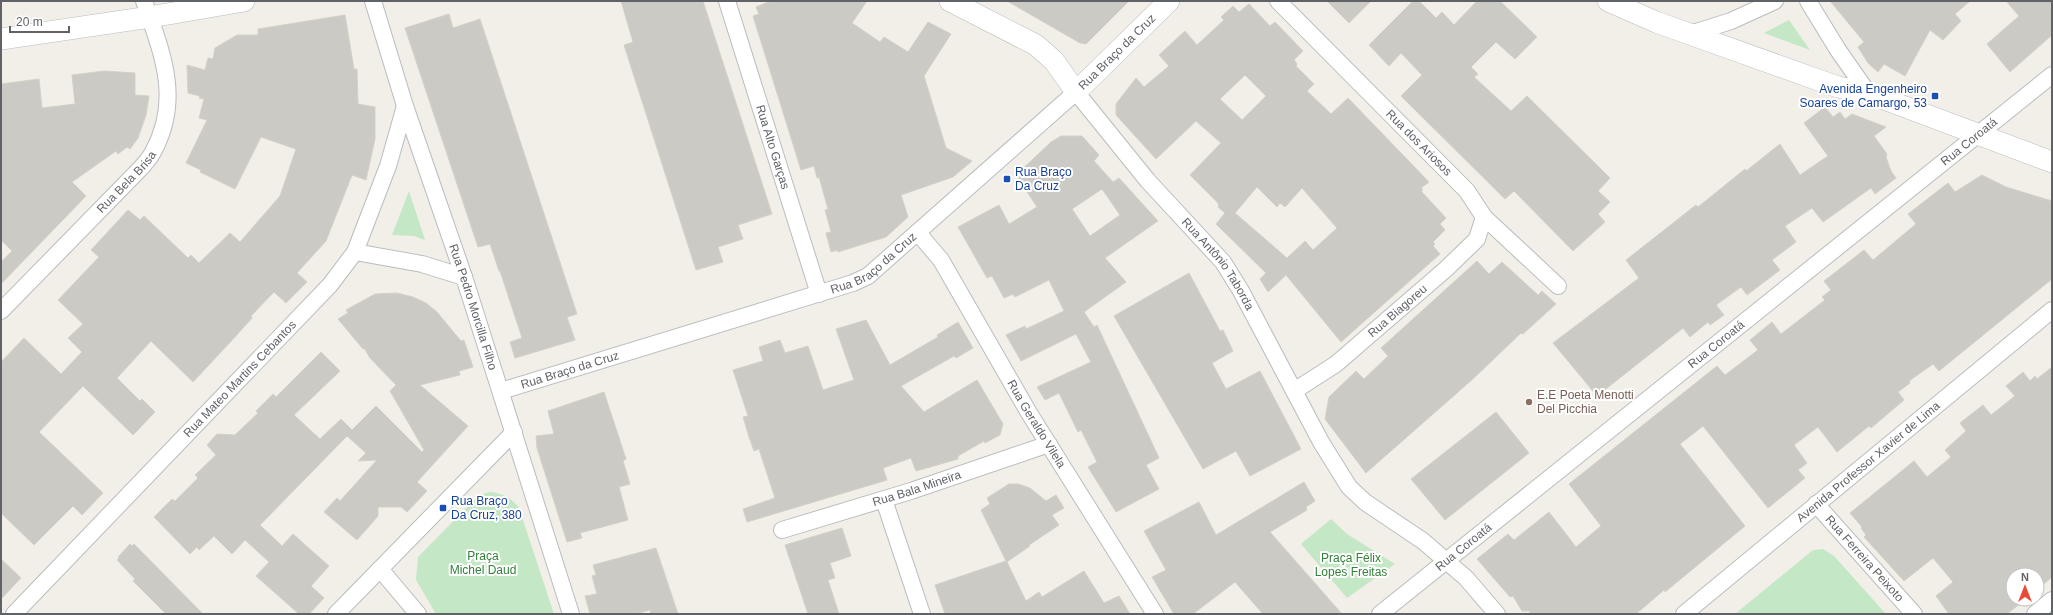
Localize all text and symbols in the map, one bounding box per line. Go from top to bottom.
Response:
scale bar [10,8,69,34]
street label: Rua Braço da Cruz [1076,11,1158,93]
text: 20 m [16,15,43,29]
place label: Avenida Engenheiro Soares de Camargo, 53 [1800,82,1927,110]
marker: Avenida Engenheiro Soares de Camargo, 53 [1930,91,1940,101]
street label: Rua Alto Garças [753,103,793,191]
street label: Rua dos Ariosos [1383,107,1455,179]
street label: Rua Coroatá [1938,115,2000,168]
street label: Rua Bela Brisa [94,148,159,216]
place label: Rua Braço Da Cruz [1015,165,1072,193]
marker: Rua Braço Da Cruz [1002,174,1012,184]
street label: Rua Antônio Taborda [1179,215,1257,313]
street label: Rua Braço da Cruz [829,229,919,297]
street label: Rua Pedro Morcilla Filho [446,242,500,372]
street label: Rua Biagoreu [1365,282,1430,340]
street label: Rua Coroatá [1685,317,1747,371]
street label: Rua Mateo Martins Cebantos [181,318,299,440]
street label: Rua Braço da Cruz [519,348,621,392]
street label: Rua Geraldo Vilela [1004,377,1069,471]
place label: E.E Poeta Menotti Del Picchia [1537,388,1634,416]
marker: E.E Poeta Menotti Del Picchia [1524,397,1534,407]
street label: Avenida Professor Xavier de Lima [1794,398,1943,525]
street label: Rua Bala Mineira [871,467,963,509]
place label: Rua Braço Da Cruz, 380 [451,494,522,522]
marker: Rua Braço Da Cruz, 380 [438,503,448,513]
street label: Rua Ferreira Peixoto [1822,512,1907,605]
street label: Rua Coroatá [1433,520,1495,574]
park label: Praça Michel Daud [450,549,516,577]
park label: Praça Félix Lopes Freitas [1315,551,1387,579]
north arrow [2005,567,2045,607]
text: N [2021,571,2029,583]

